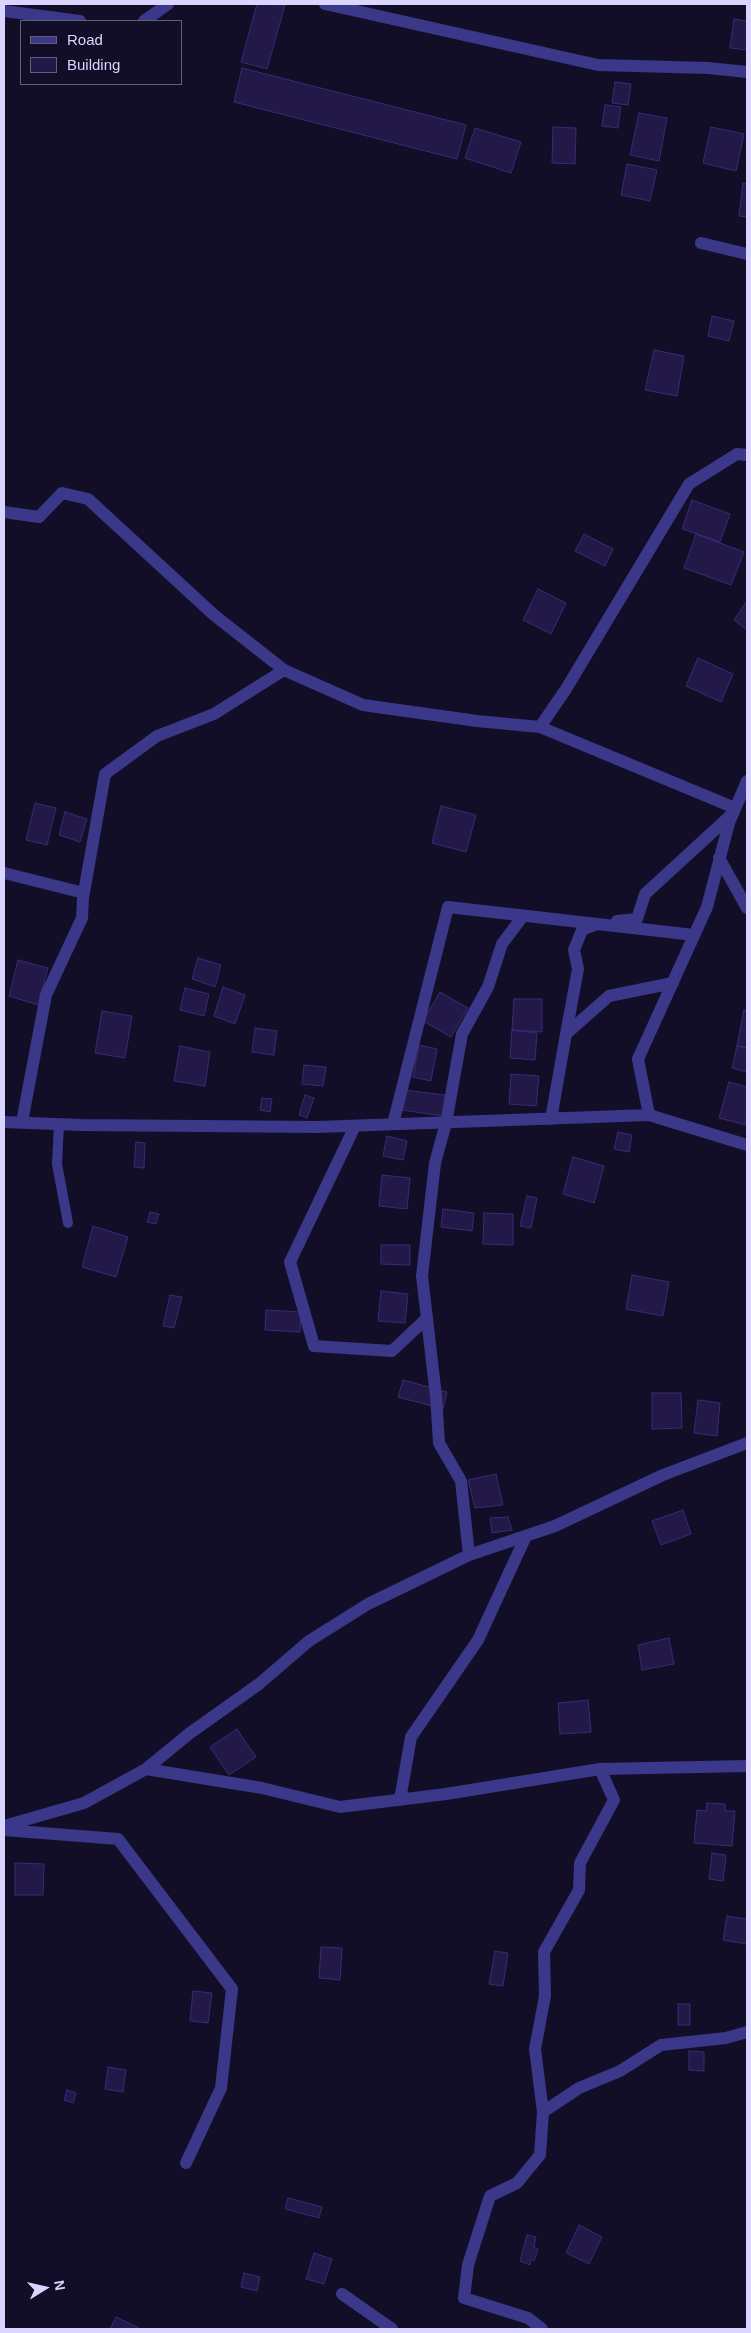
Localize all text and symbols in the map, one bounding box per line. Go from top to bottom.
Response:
legend [20,20,182,85]
text: Road [67,31,103,48]
text: Building [67,56,120,73]
north arrow [20,2263,70,2313]
text: N [51,2279,69,2292]

